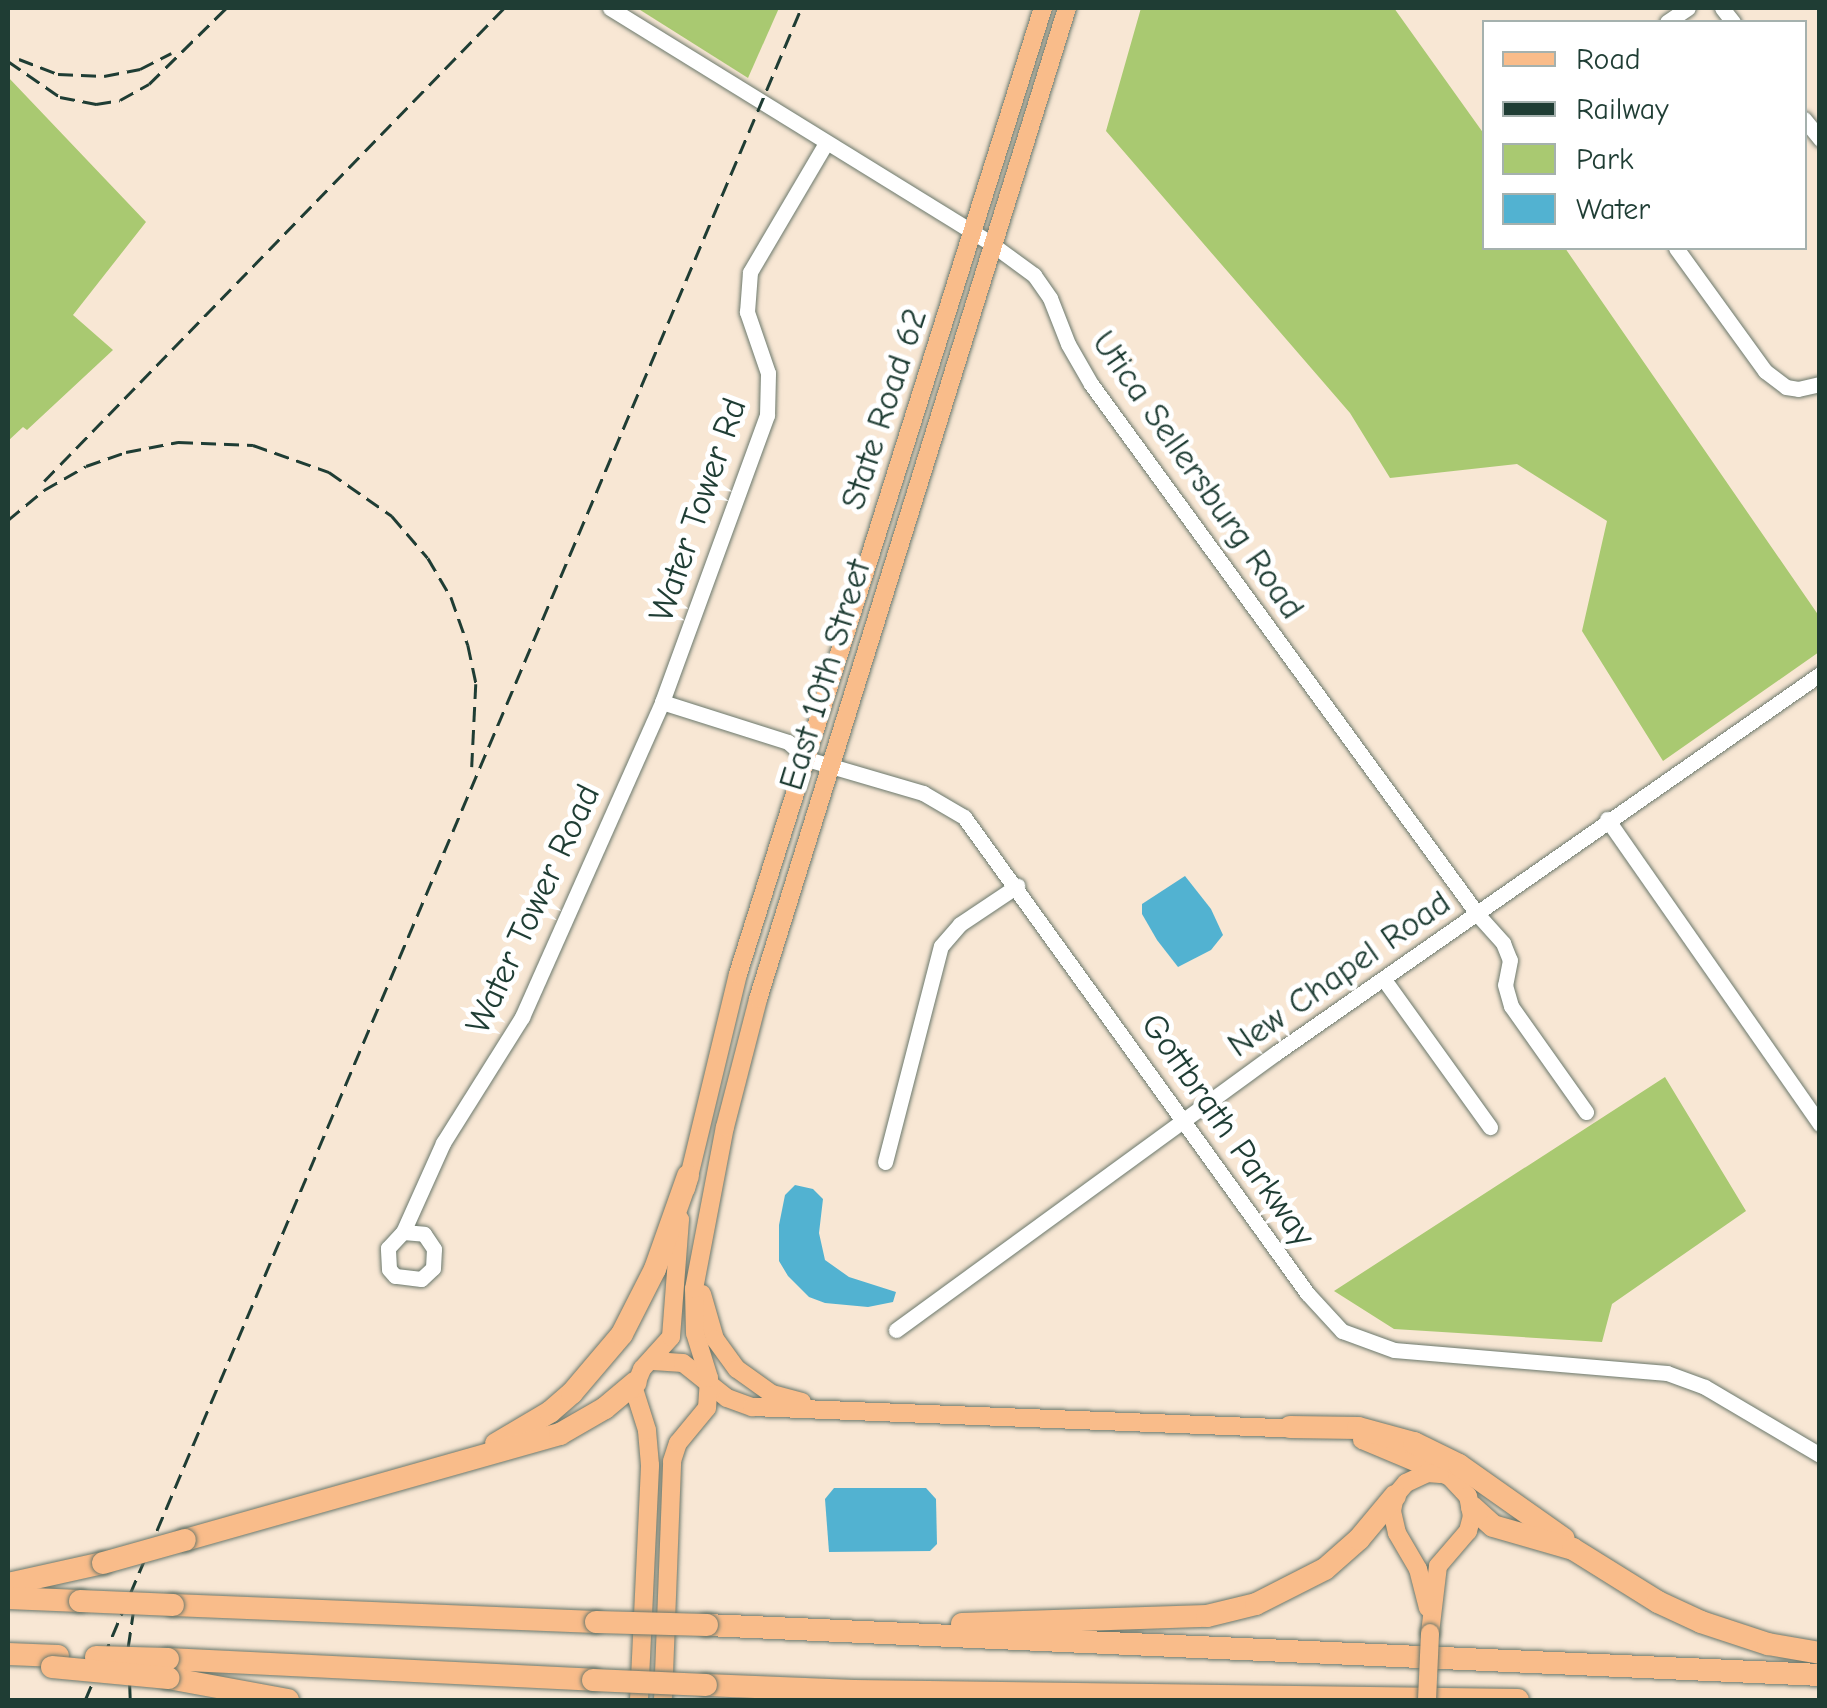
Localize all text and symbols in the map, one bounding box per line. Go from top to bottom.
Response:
legend [1482,20,1807,250]
text: Road [1576,42,1641,77]
text: Railway [1576,92,1669,127]
text: Park [1576,142,1633,177]
text: Water [1576,192,1650,227]
street label: State Road 62 [832,303,936,515]
street label: Utica Sellersburg Road [1083,323,1313,627]
street label: Water Tower Rd [640,393,756,627]
street label: East 10th Street [770,555,880,795]
street label: Water Tower Road [457,778,609,1040]
street label: New Chapel Road [1219,882,1459,1066]
street label: Gottbrath Parkway [1132,1005,1324,1255]

